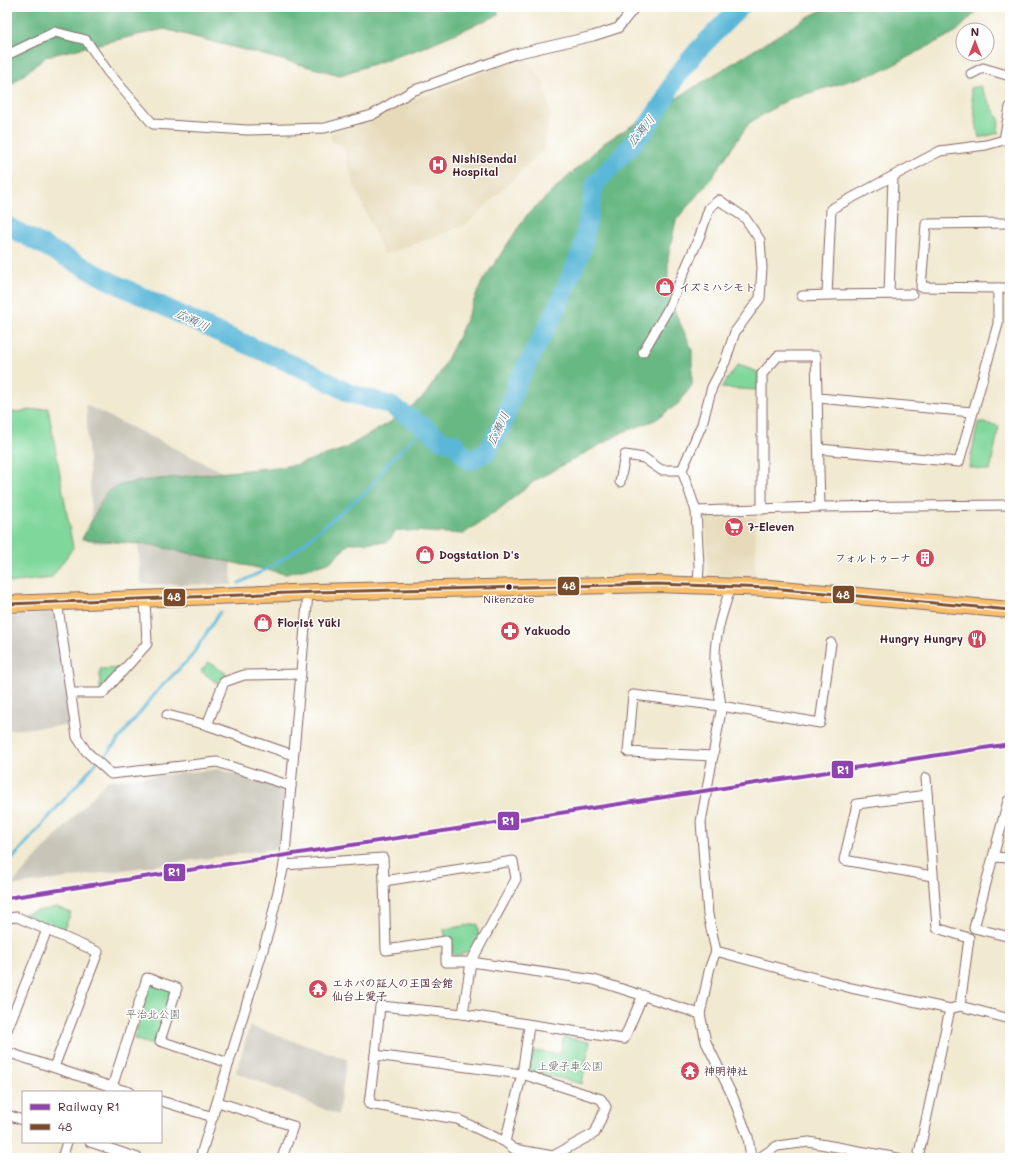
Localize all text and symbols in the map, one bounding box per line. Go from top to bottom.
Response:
north arrow [955,22,995,62]
text: N [971,24,979,39]
water label: 広瀬川 [623,111,658,149]
place label: NishiSendai Hospital [452,151,517,179]
hospital icon: NishiSendai Hospital [427,154,449,176]
shop icon: イズミハシモト [654,276,676,298]
place label: イズミハシモト [679,279,756,294]
water label: 広瀬川 [173,304,212,334]
water label: 広瀬川 [482,409,512,448]
supermarket icon: 7-Eleven [723,516,745,538]
place label: 7-Eleven [748,519,794,534]
shop icon: Dogstation D's [414,544,436,566]
place label: Dogstation D's [439,547,520,562]
building icon: フォルトゥーナ [914,547,936,569]
place label: フォルトゥーナ [835,550,911,565]
line badge: 48 [557,576,580,596]
text: 48 [562,578,576,593]
marker: Nikenzake [504,582,514,592]
line badge: 48 [832,585,855,604]
text: 48 [836,587,850,602]
line badge: 48 [163,588,186,607]
text: 48 [167,589,181,604]
place label: Nikenzake [484,592,534,606]
shop icon: Florist Yūki [252,612,274,634]
place label: Florist Yūki [277,615,341,630]
pharmacy icon: Yakuodo [499,620,521,642]
place label: Yakuodo [524,623,571,638]
restaurant icon: Hungry Hungry [966,628,988,650]
place label: Hungry Hungry [880,631,963,646]
line badge: R1 [831,760,854,779]
text: R1 [837,762,849,777]
line badge: R1 [497,811,520,831]
text: R1 [502,813,514,828]
line badge: R1 [163,863,186,882]
text: R1 [168,864,180,879]
place label: エホバの証人の王国会館 仙台上愛子 [332,975,453,1003]
temple icon: エホバの証人の王国会館 仙台上愛子 [307,978,329,1000]
park label: 平治北公園 [126,1006,181,1021]
park label: 上愛子車公園 [537,1058,603,1073]
temple icon: 神明神社 [679,1060,701,1082]
place label: 神明神社 [704,1063,748,1078]
legend [22,1091,162,1143]
text: Railway R1 [58,1098,120,1114]
text: 48 [58,1118,72,1134]

